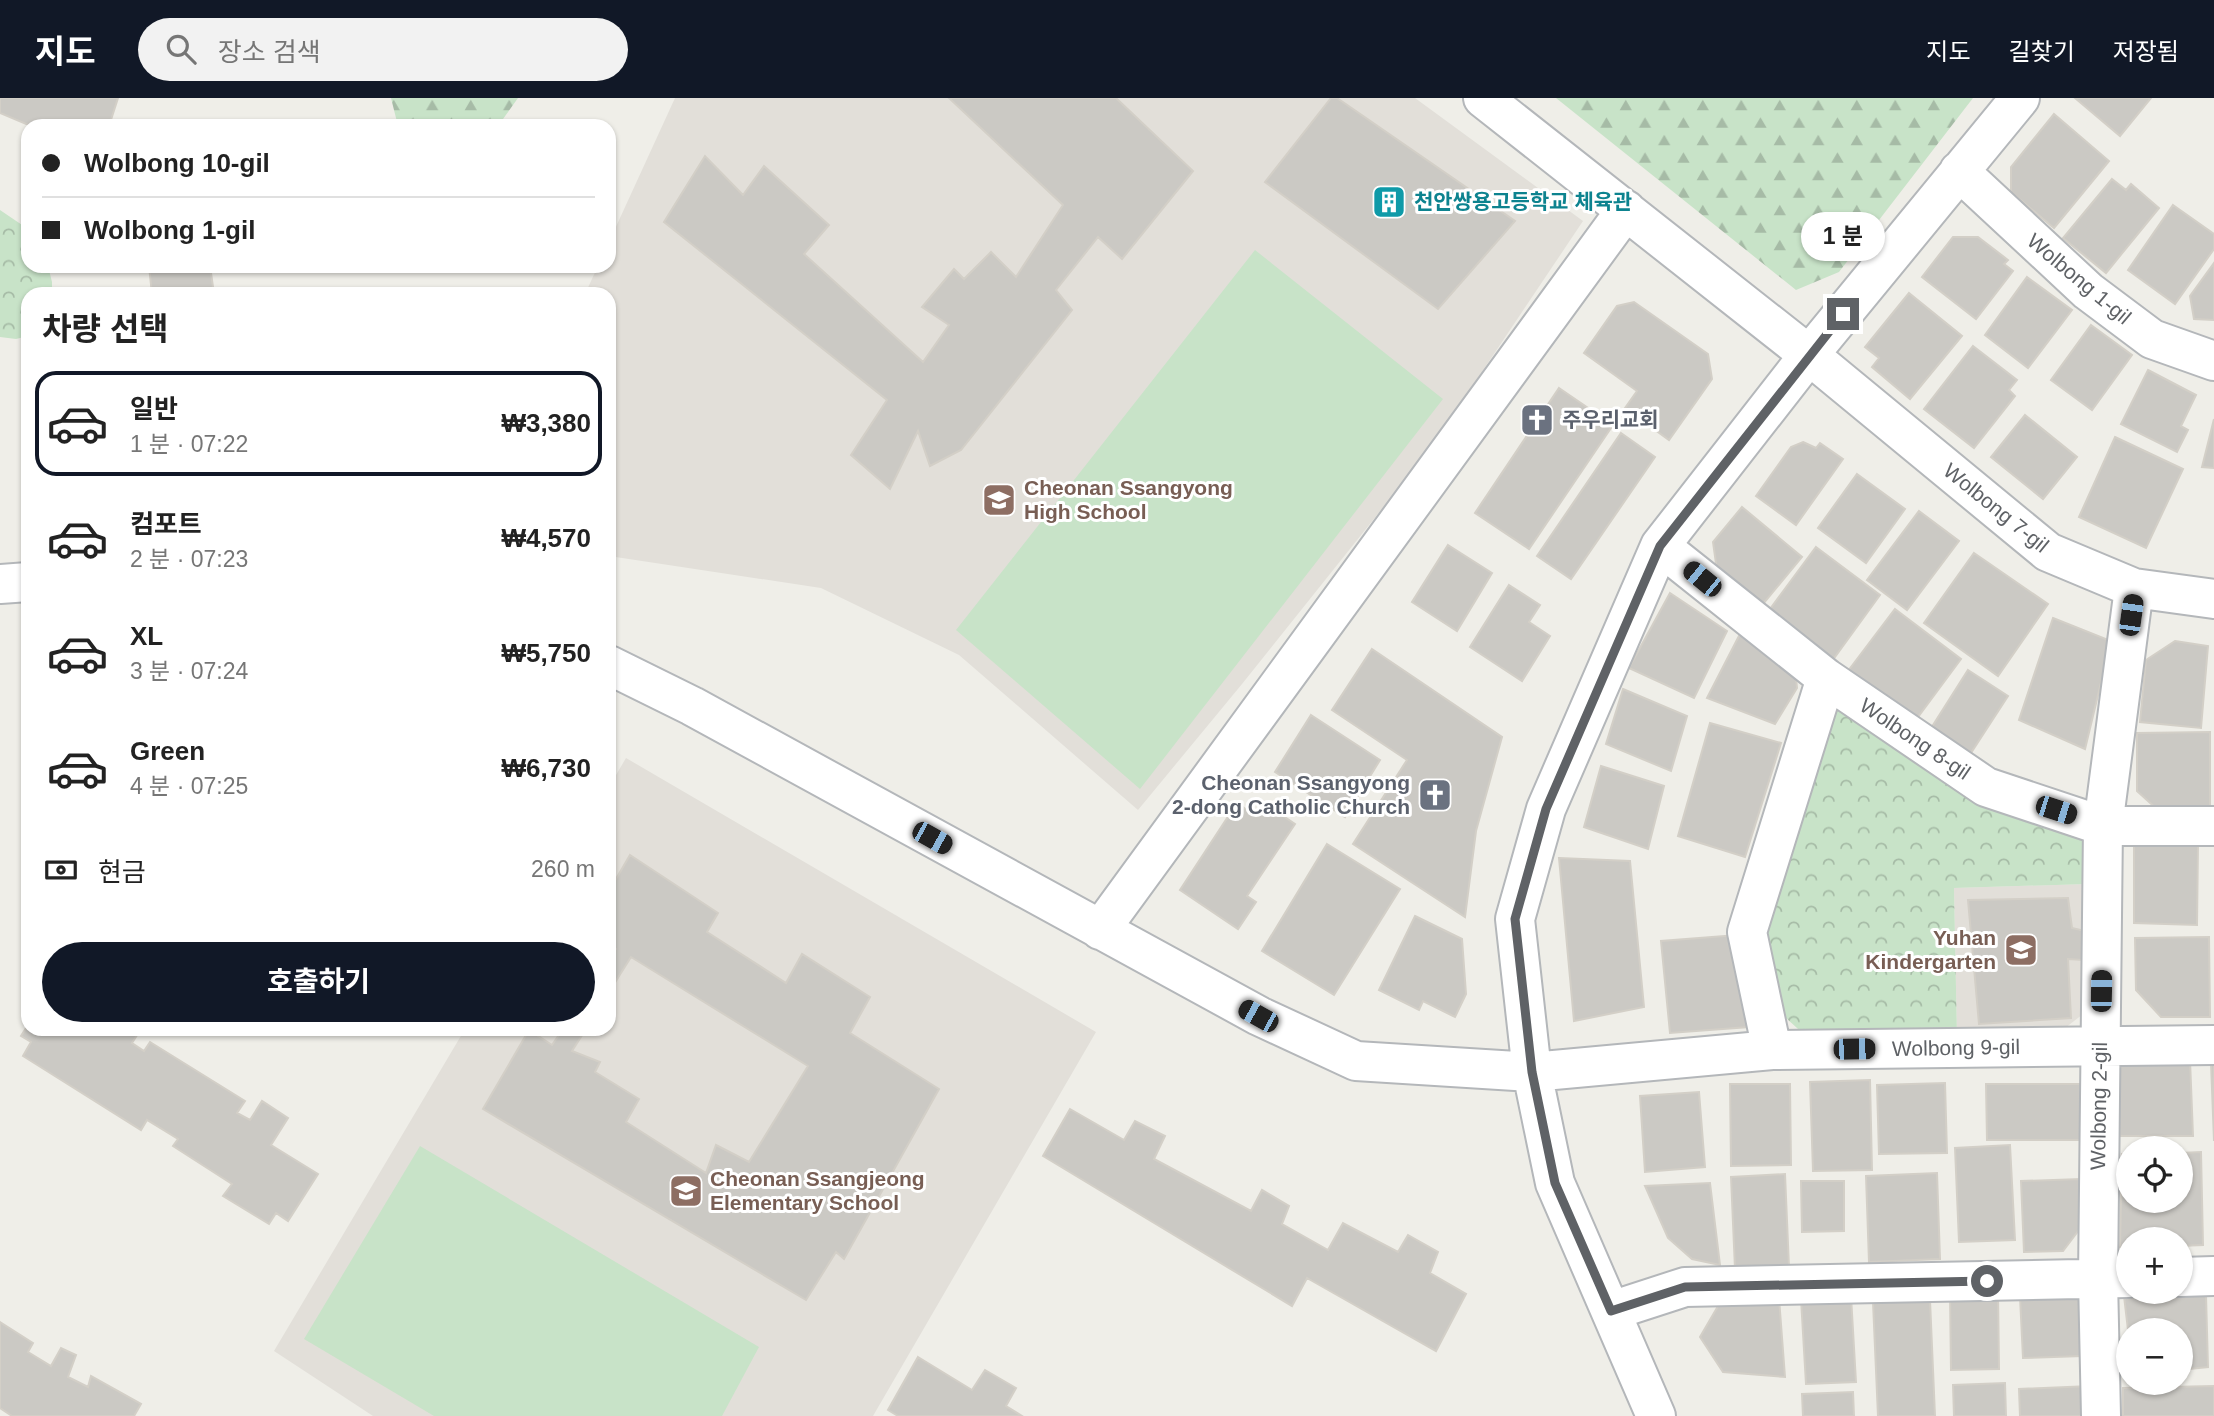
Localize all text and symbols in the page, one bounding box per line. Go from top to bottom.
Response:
search box [138,18,628,81]
icon: search [162,30,200,68]
text: 지도 [35,33,96,70]
text: 장소 검색 [218,37,321,67]
text: 지도 [1926,38,1971,65]
text: 길찾기 [2009,38,2075,65]
text: 저장됨 [2113,38,2179,65]
text: Wolbong 10-gil [84,148,270,178]
building icon: 천안쌍용고등학교 체육관 [1370,183,1408,221]
place label: 천안쌍용고등학교 체육관 [1414,190,1632,213]
callout: 1 분 [1801,212,1885,262]
text: Wolbong 1-gil [84,215,255,245]
text: 1 분 [1823,223,1863,249]
street label: Wolbong 1-gil [2023,229,2136,329]
route end [1827,298,1859,330]
text: 차량 선택 [42,311,169,347]
icon: car [46,392,109,455]
text: 일반 [130,394,178,424]
church icon: 주우리교회 [1518,401,1556,439]
text: ₩3,380 [501,408,591,438]
place label: 주우리교회 [1562,408,1659,431]
text: 1 분 · 07:22 [130,431,248,457]
street label: Wolbong 7-gil [1939,458,2053,557]
place label: Cheonan Ssangyong High School [1024,476,1233,523]
school or university icon: Cheonan Ssangyong High School [980,481,1018,519]
icon: car [46,507,109,570]
text: 컴포트 [130,509,202,539]
text: ₩4,570 [501,523,591,553]
text: 2 분 · 07:23 [130,546,248,572]
car [1680,558,1725,600]
car [2118,593,2145,637]
text: XL [130,621,163,651]
icon: car [46,622,109,685]
text: ₩5,750 [501,638,591,668]
text: 3 분 · 07:24 [130,658,248,684]
street label: Wolbong 8-gil [1856,693,1975,784]
text: Green [130,736,205,766]
icon: car [46,737,109,800]
text: ₩6,730 [501,753,591,783]
place label: Cheonan Ssangyong 2-dong Catholic Church [1172,771,1410,818]
text: 4 분 · 07:25 [130,773,248,799]
church icon: Cheonan Ssangyong 2-dong Catholic Church [1416,776,1454,814]
car [2033,794,2080,826]
car [909,819,956,857]
icon: cash [42,851,80,889]
text: 260 m [531,856,595,882]
text: 현금 [98,857,146,887]
place label: Yuhan Kindergarten [1865,926,1996,973]
school or university icon: Yuhan Kindergarten [2002,931,2040,969]
button: 호출하기 [42,942,595,1022]
car [2091,970,2112,1012]
car [1235,997,1282,1035]
street label: Wolbong 9-gil [1892,1035,2020,1060]
car [1833,1038,1876,1060]
street label: Wolbong 2-gil [2086,1042,2111,1170]
map controls [2116,1136,2193,1395]
button: locate [2116,1136,2193,1213]
place label: Cheonan Ssangjeong Elementary School [710,1167,925,1214]
school or university icon: Cheonan Ssangjeong Elementary School [667,1172,705,1210]
button: + [2116,1227,2193,1304]
route start [1971,1265,2003,1297]
button: − [2116,1318,2193,1395]

